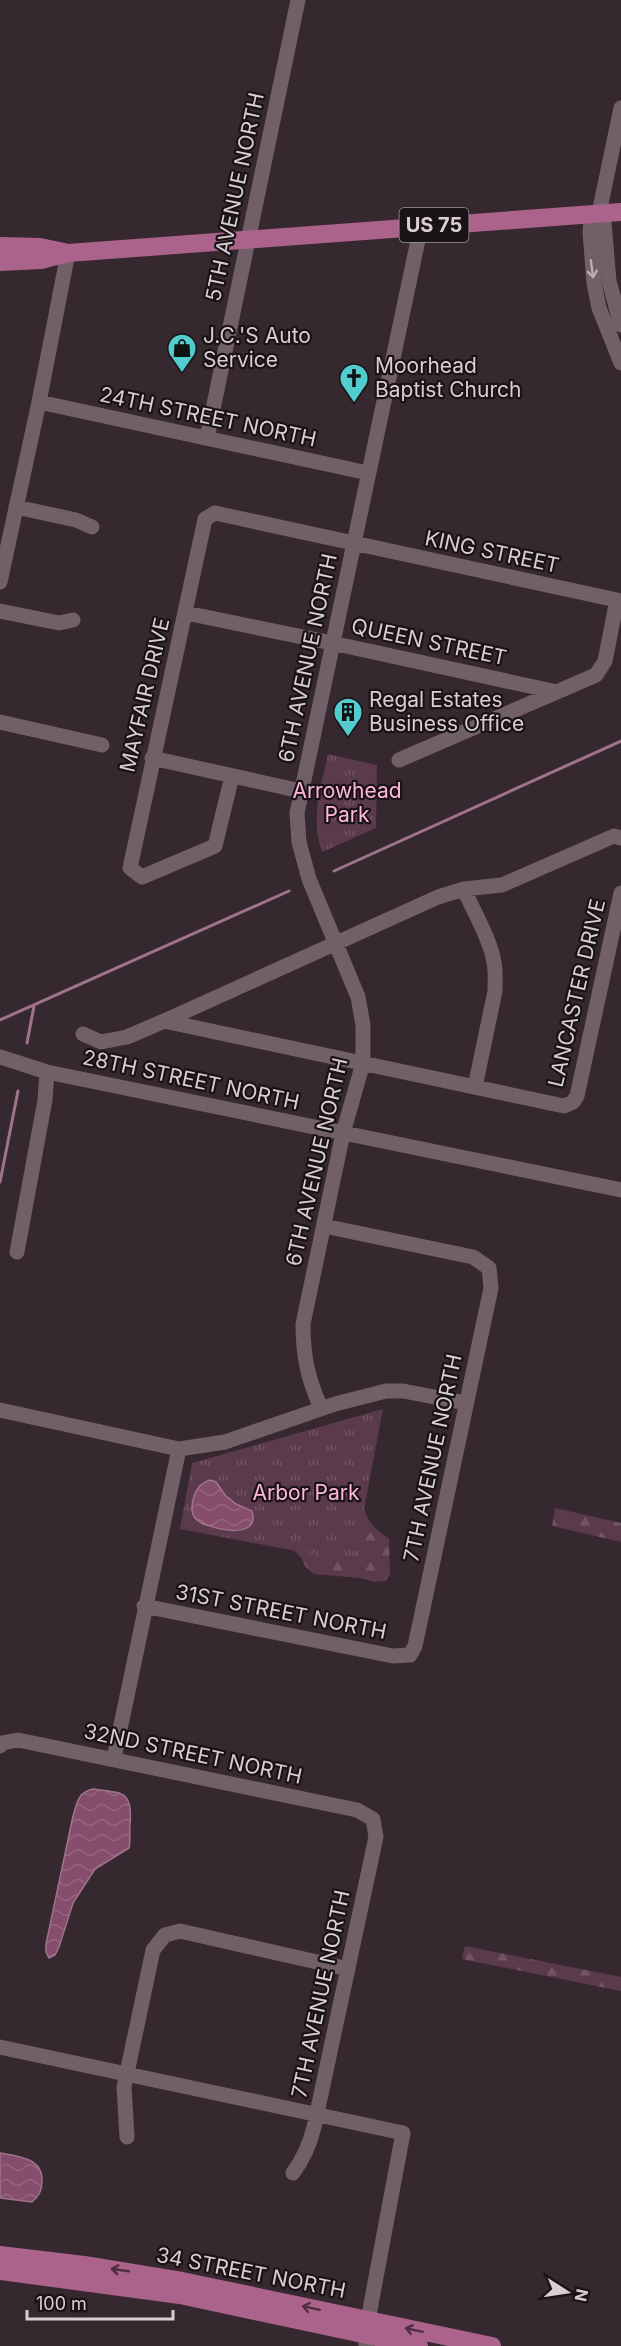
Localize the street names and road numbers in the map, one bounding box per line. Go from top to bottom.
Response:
street label: 5TH AVENUE NORTH [200,90,269,303]
road number: US 75 [400,208,468,242]
street label: 24TH STREET NORTH [97,381,319,452]
street label: KING STREET [423,525,561,578]
street label: 6TH AVENUE NORTH [273,551,342,765]
street label: QUEEN STREET [349,613,509,670]
street label: MAYFAIR DRIVE [115,615,174,774]
street label: LANCASTER DRIVE [543,896,610,1089]
street label: 28TH STREET NORTH [81,1044,302,1115]
street label: 6TH AVENUE NORTH [280,1055,353,1268]
street label: 7TH AVENUE NORTH [398,1352,467,1564]
street label: 31ST STREET NORTH [174,1579,389,1644]
street label: 32ND STREET NORTH [82,1718,305,1789]
street label: 7TH AVENUE NORTH [286,1888,355,2100]
street label: 34 STREET NORTH [154,2242,348,2303]

